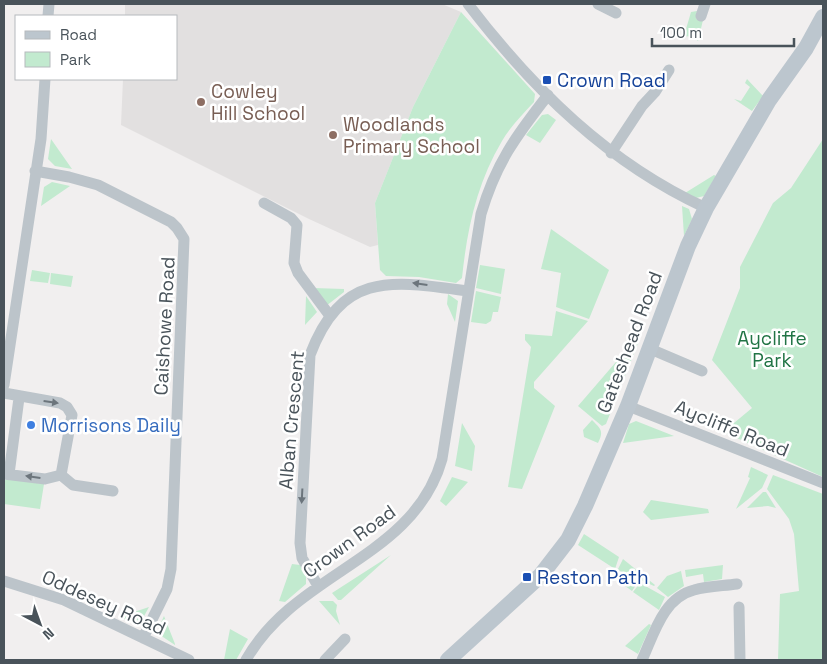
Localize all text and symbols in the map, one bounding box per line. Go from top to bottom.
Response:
legend [15,15,178,80]
scale bar [652,15,794,47]
text: 100 m [660,23,702,42]
text: Road [60,25,97,44]
text: Park [60,50,91,69]
place label: Crown Road [557,68,666,93]
marker: Crown Road [541,74,553,86]
place label: Cowley Hill School [211,79,305,126]
marker: Cowley Hill School [195,96,207,108]
place label: Woodlands Primary School [343,112,480,159]
marker: Woodlands Primary School [327,129,339,141]
street label: Caishowe Road [148,256,181,396]
street label: Gateshead Road [591,268,668,417]
one-way arrow [412,280,428,288]
park label: Aycliffe Park [737,326,807,373]
street label: Alban Crescent [273,350,310,491]
street label: Aycliffe Road [671,394,793,463]
one-way arrow [44,398,60,406]
place label: Morrisons Daily [41,413,181,438]
marker: Morrisons Daily [25,419,37,431]
one-way arrow [24,473,40,481]
one-way arrow [298,488,306,504]
street label: Crown Road [298,499,401,584]
street label: Oddesey Road [38,564,170,641]
place label: Reston Path [537,565,649,590]
marker: Reston Path [521,571,533,583]
north arrow [15,599,65,649]
text: N [39,624,58,644]

